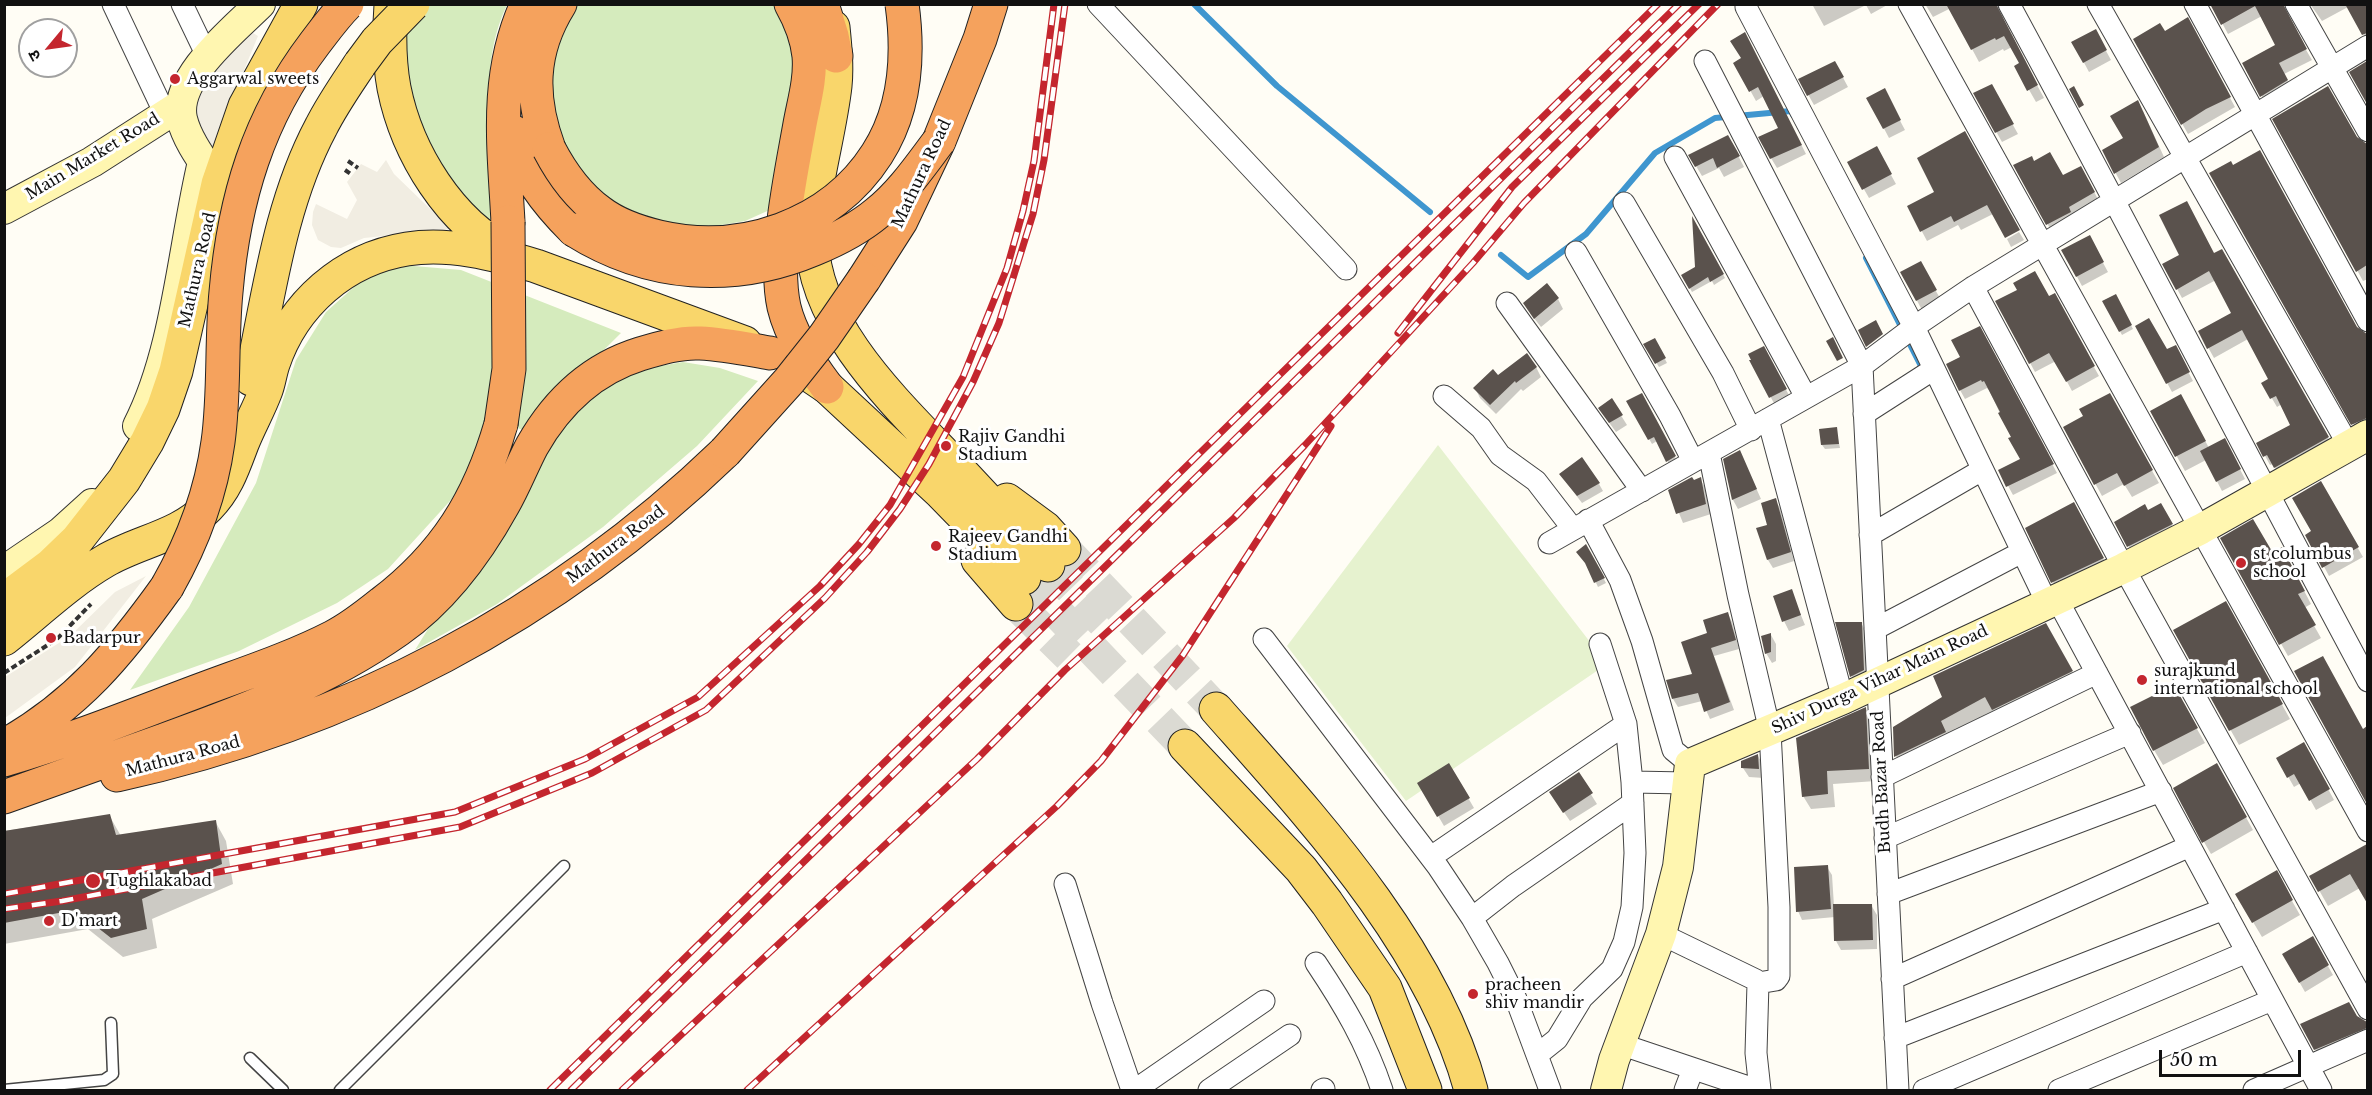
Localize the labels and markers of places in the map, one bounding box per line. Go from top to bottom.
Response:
place label: Aggarwal sweets [187,69,319,89]
marker: Aggarwal sweets [168,72,182,86]
place label: Rajiv Gandhi Stadium [958,427,1065,465]
marker: Rajiv Gandhi Stadium [939,439,953,453]
place label: Rajeev Gandhi Stadium [948,527,1068,565]
marker: Rajeev Gandhi Stadium [929,539,943,553]
place label: st columbus school [2253,544,2351,582]
marker: st columbus school [2234,556,2248,570]
place label: Badarpur [63,628,141,648]
marker: Badarpur [44,631,58,645]
place label: surajkund international school [2154,661,2318,699]
marker: surajkund international school [2135,673,2149,687]
place label: Tughlakabad [106,871,212,891]
marker: Tughlakabad [84,872,102,890]
place label: D'mart [61,911,118,931]
marker: D'mart [42,914,56,928]
place label: pracheen shiv mandir [1485,975,1584,1013]
marker: pracheen shiv mandir [1466,987,1480,1001]

